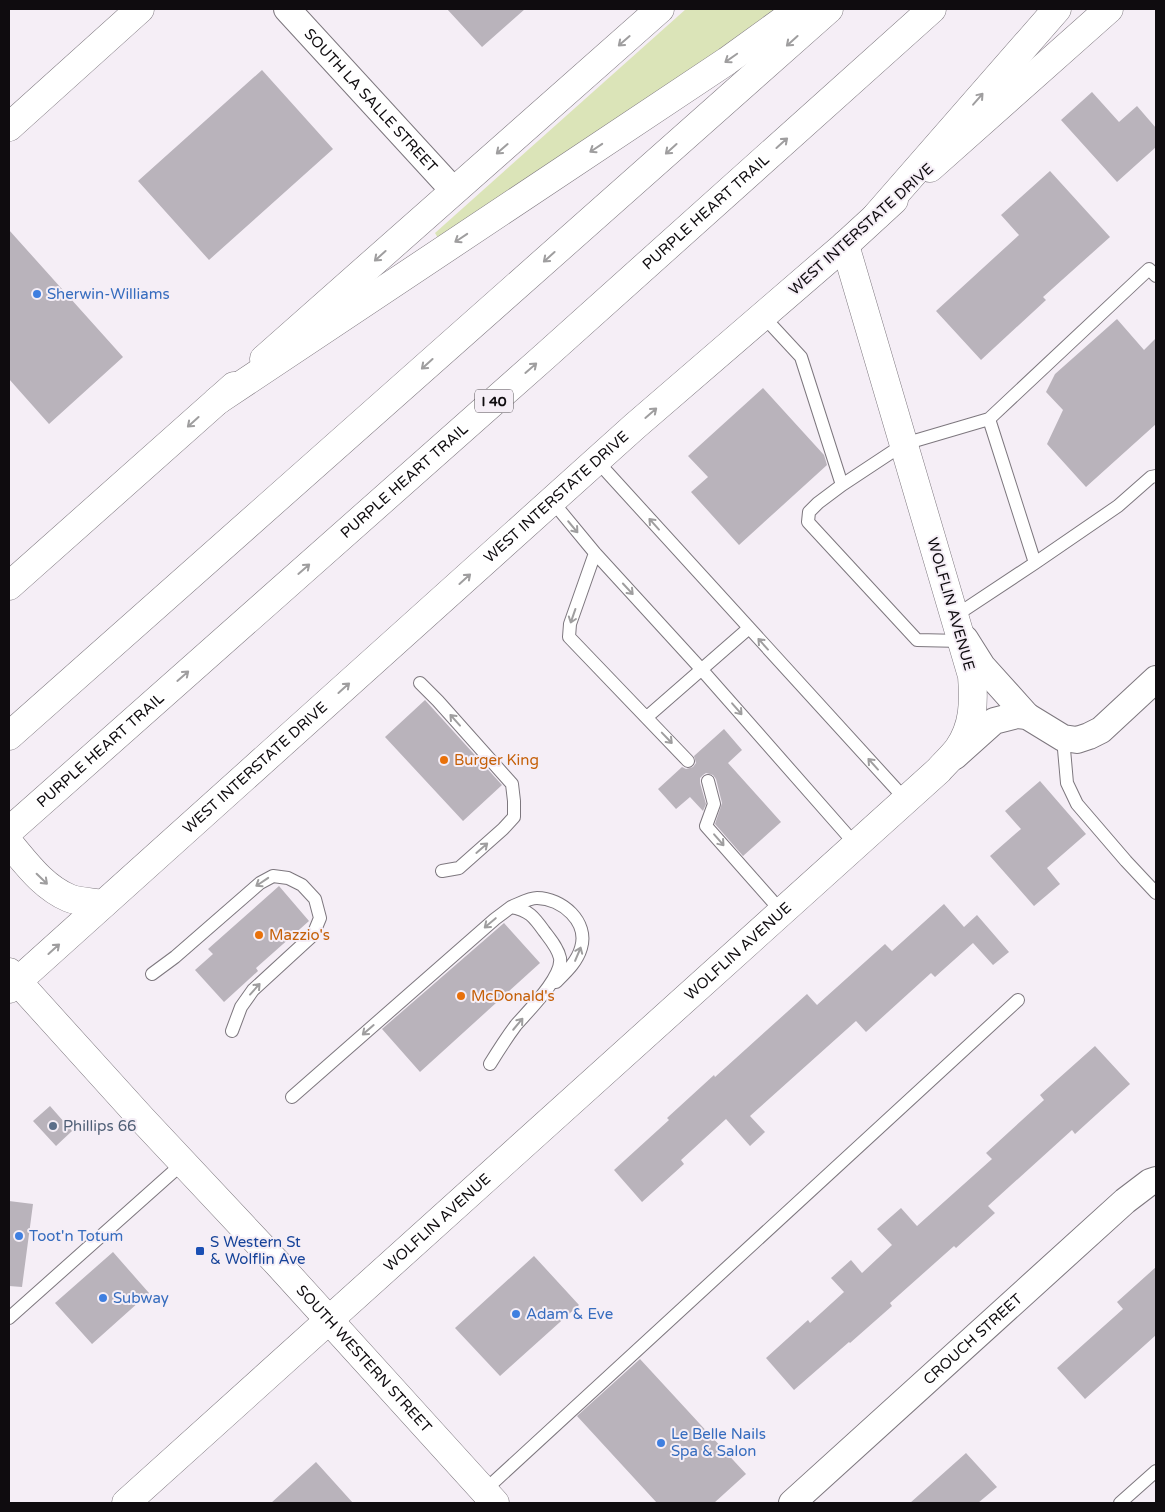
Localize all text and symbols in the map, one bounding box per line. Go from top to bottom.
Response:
street label: SOUTH LA SALLE STREET [300,25,441,176]
one-way arrow [617,35,630,47]
one-way arrow [786,35,799,47]
one-way arrow [724,53,738,63]
one-way arrow [972,93,984,106]
one-way arrow [776,137,789,149]
one-way arrow [496,143,509,154]
one-way arrow [589,143,603,153]
one-way arrow [664,143,677,155]
street label: PURPLE HEART TRAIL [639,150,773,273]
street label: WEST INTERSTATE DRIVE [785,159,937,299]
one-way arrow [454,233,468,243]
one-way arrow [374,250,387,262]
one-way arrow [542,251,555,262]
place label: Sherwin-Williams [47,285,170,303]
marker: Sherwin-Williams [31,288,43,300]
one-way arrow [421,359,434,370]
one-way arrow [524,363,537,374]
road number: I 40 [475,390,513,412]
one-way arrow [644,407,657,418]
one-way arrow [187,416,200,428]
street label: PURPLE HEART TRAIL [337,419,472,542]
street label: WEST INTERSTATE DRIVE [480,427,632,566]
one-way arrow [648,517,660,530]
one-way arrow [568,520,579,533]
street label: WOLFLIN AVENUE [923,535,979,673]
one-way arrow [298,563,311,574]
one-way arrow [458,574,471,585]
one-way arrow [622,582,634,595]
one-way arrow [568,607,577,623]
one-way arrow [757,638,769,651]
one-way arrow [176,671,189,682]
one-way arrow [337,682,350,694]
street label: PURPLE HEART TRAIL [33,689,168,811]
street label: WEST INTERSTATE DRIVE [179,698,331,837]
one-way arrow [731,703,743,716]
one-way arrow [450,714,461,727]
one-way arrow [661,732,673,745]
place label: Burger King [454,751,539,769]
marker: Burger King [438,754,450,766]
one-way arrow [867,758,879,771]
one-way arrow [713,834,725,847]
one-way arrow [476,842,489,853]
one-way arrow [35,873,48,885]
one-way arrow [255,877,269,887]
street label: WOLFLIN AVENUE [681,899,795,1004]
one-way arrow [484,917,497,929]
place label: Mazzio's [269,926,330,944]
marker: Mazzio's [253,929,265,941]
one-way arrow [47,943,60,955]
one-way arrow [574,947,584,962]
one-way arrow [249,983,261,996]
place label: McDonald's [471,987,555,1005]
marker: McDonald's [455,990,467,1002]
one-way arrow [512,1018,523,1031]
one-way arrow [362,1025,375,1036]
place label: Phillips 66 [63,1117,136,1135]
marker: Phillips 66 [47,1120,59,1132]
street label: WOLFLIN AVENUE [380,1170,494,1275]
place label: Toot'n Totum [29,1227,123,1245]
marker: Toot'n Totum [13,1230,25,1242]
place label: S Western St & Wolflin Ave [210,1233,306,1268]
marker: S Western St & Wolflin Ave [194,1245,206,1257]
street label: SOUTH WESTERN STREET [293,1281,435,1436]
place label: Subway [113,1289,169,1307]
street label: CROUCH STREET [920,1290,1026,1388]
marker: Subway [97,1292,109,1304]
place label: Adam & Eve [526,1305,613,1323]
marker: Adam & Eve [510,1308,522,1320]
place label: Le Belle Nails Spa & Salon [671,1425,766,1460]
marker: Le Belle Nails Spa & Salon [655,1437,667,1449]

